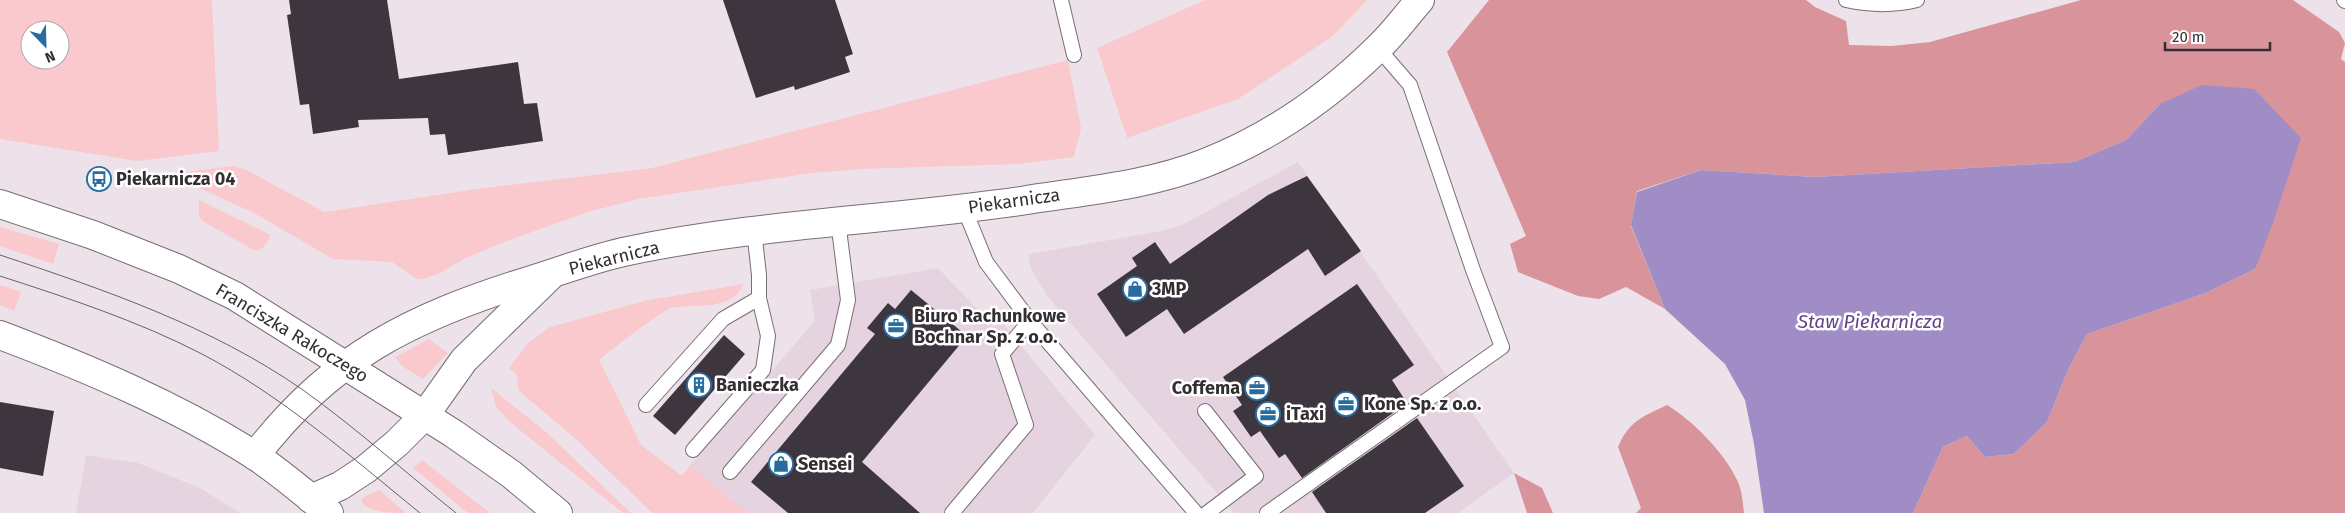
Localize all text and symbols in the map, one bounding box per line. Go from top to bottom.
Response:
north arrow [20,20,70,70]
scale bar [2165,20,2270,52]
text: 20 m [2172,28,2205,46]
text: N [42,47,57,66]
bus stop icon: Piekarnicza 04 [86,166,112,192]
place label: Piekarnicza 04 [116,168,235,190]
street label: Piekarnicza [967,184,1061,218]
street label: Piekarnicza [566,236,662,280]
shop icon: 3MP [1122,276,1148,302]
place label: 3MP [1151,278,1187,300]
street label: Franciszka Rakoczego [212,279,372,387]
place label: Biuro Rachunkowe Bochnar Sp. z o.o. [914,305,1066,348]
water label: Staw Piekarnicza [1797,310,1942,333]
office icon: Biuro Rachunkowe Bochnar Sp. z o.o. [883,313,909,339]
building icon: Banieczka [686,372,712,398]
place label: Banieczka [716,374,799,396]
office icon: Coffema [1244,375,1270,401]
place label: Coffema [1172,377,1240,399]
office icon: Kone Sp. z o.o. [1333,391,1359,417]
place label: Kone Sp. z o.o. [1364,393,1481,415]
office icon: iTaxi [1255,401,1281,427]
place label: iTaxi [1286,403,1324,425]
shop icon: Sensei [768,451,794,477]
place label: Sensei [798,453,852,475]

